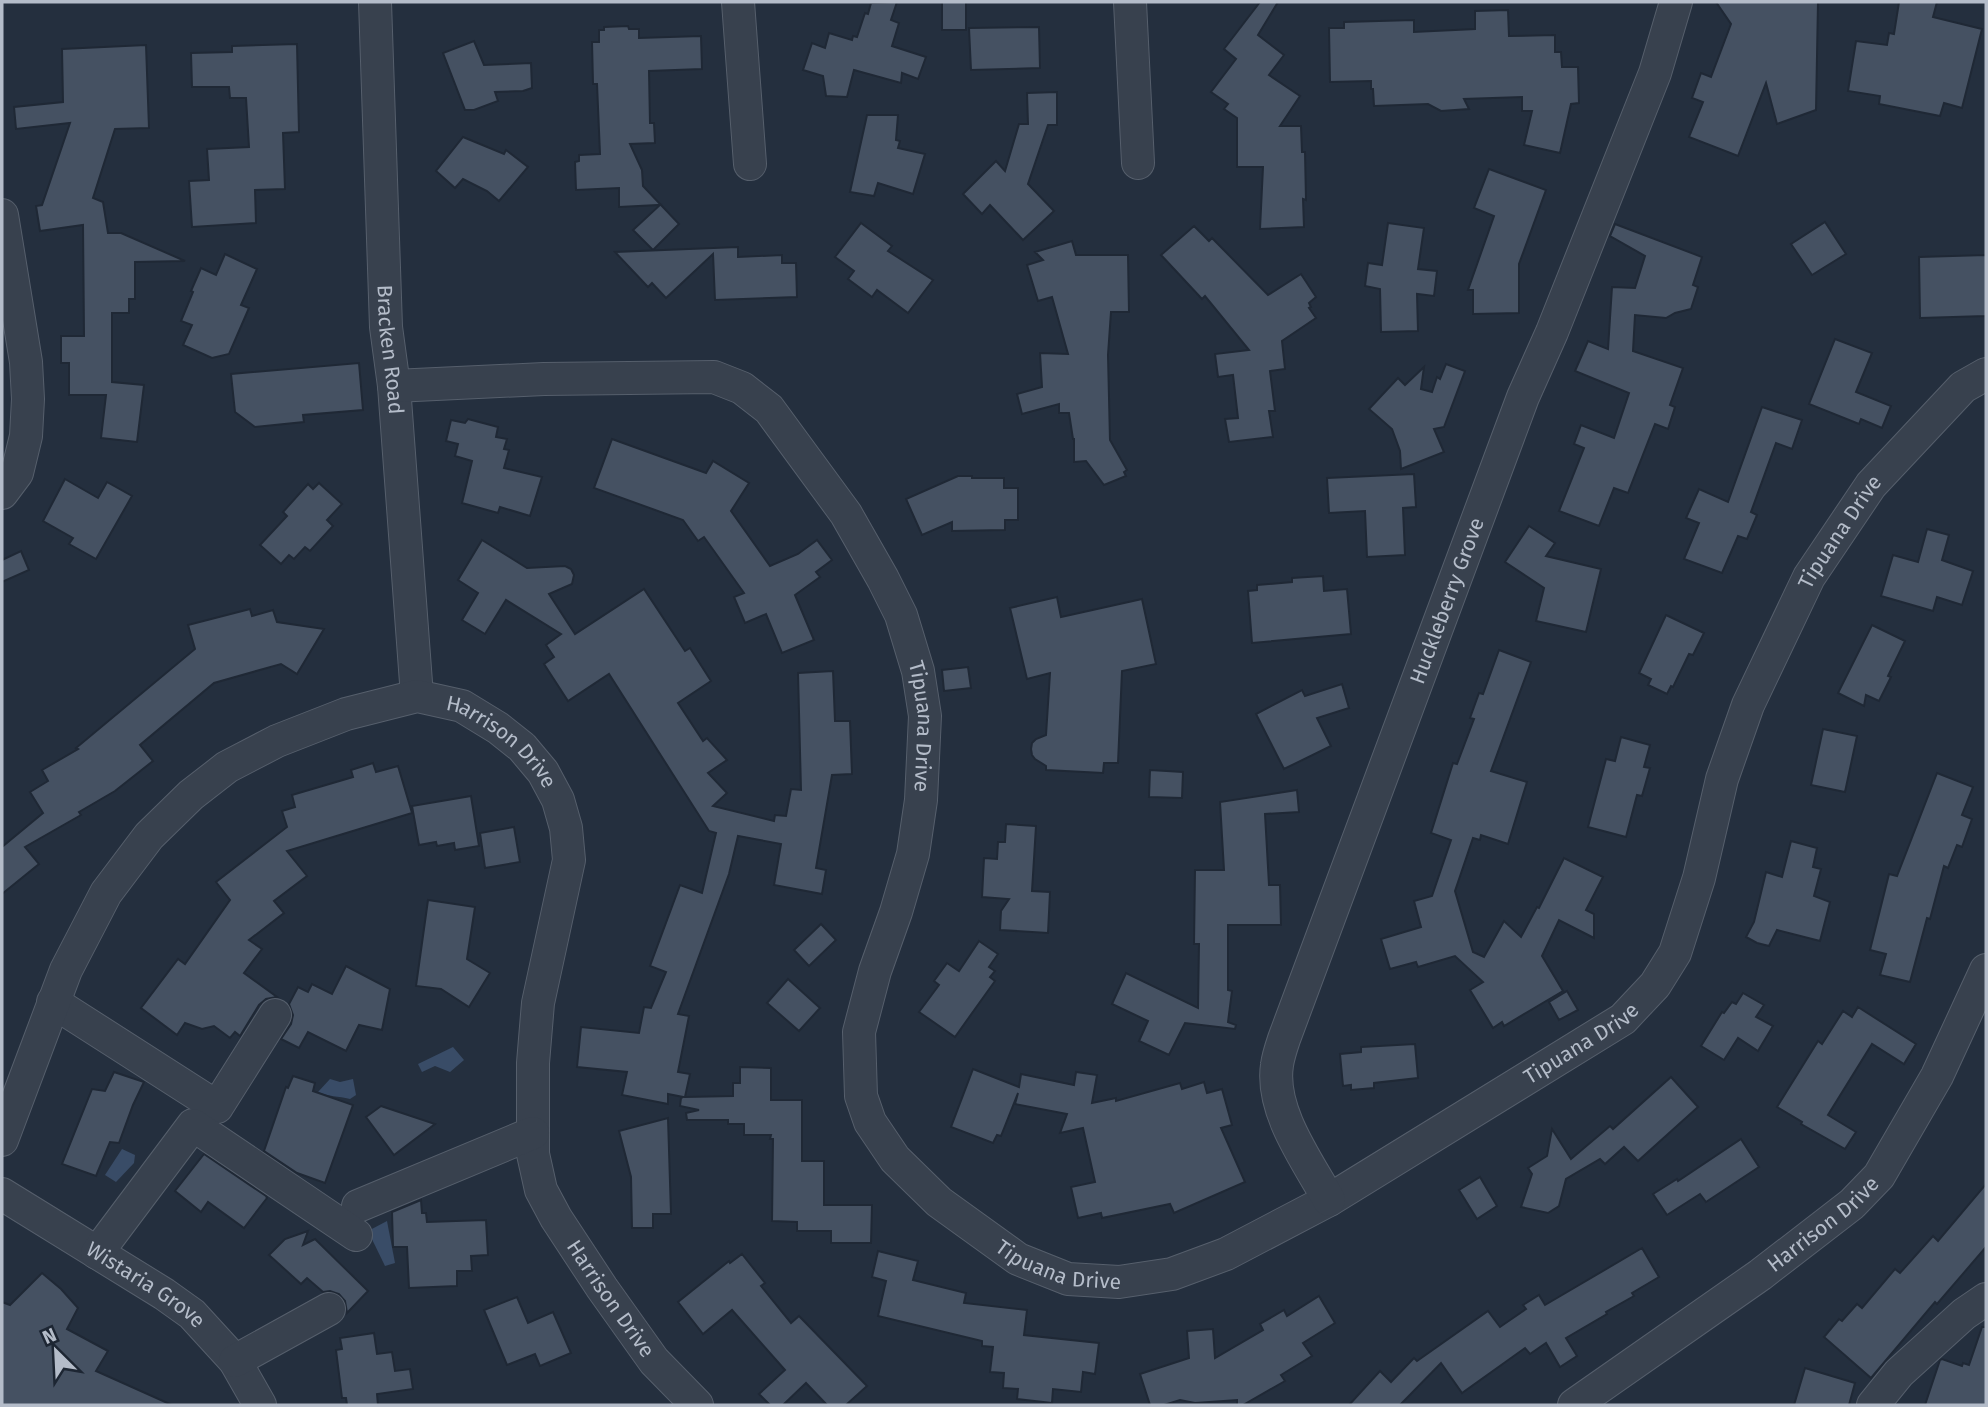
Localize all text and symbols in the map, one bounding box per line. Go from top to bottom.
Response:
street label: Bracken Road [372,284,409,415]
street label: Tipuana Drive [1792,469,1887,593]
street label: Huckleberry Grove [1404,514,1490,688]
street label: Tipuana Drive [903,658,938,793]
street label: Harrison Drive [444,690,562,792]
street label: Tipuana Drive [1519,997,1644,1090]
street label: Harrison Drive [1762,1171,1885,1278]
street label: Tipuana Drive [991,1234,1122,1295]
street label: Harrison Drive [561,1235,660,1363]
street label: Wistaria Grove [81,1236,211,1333]
north arrow [21,1316,91,1386]
text: N [39,1323,60,1349]

